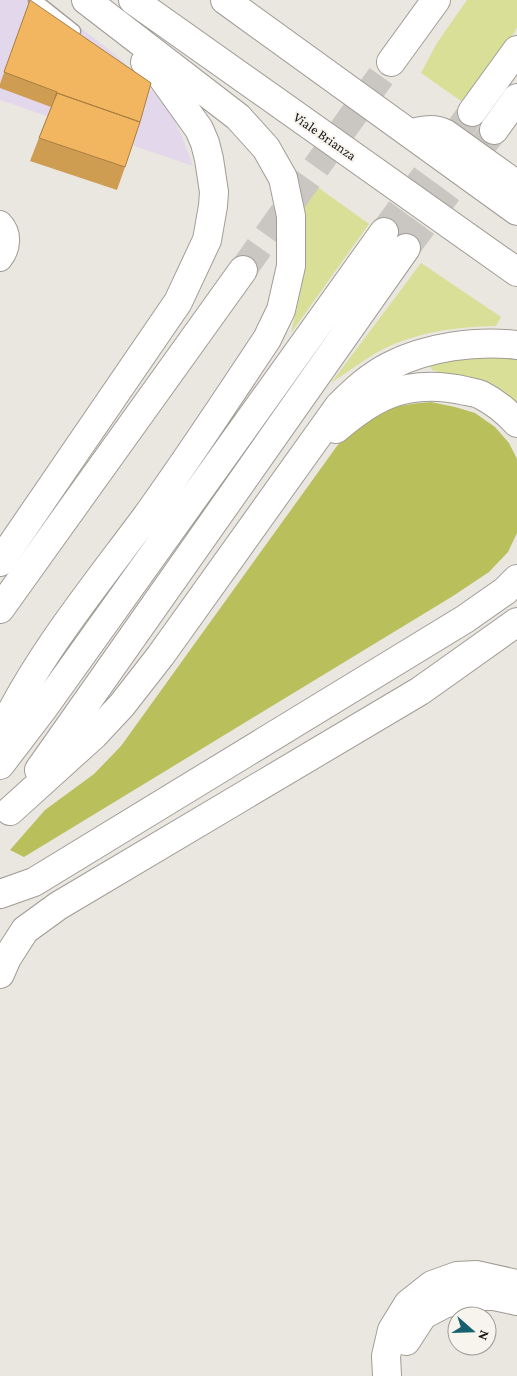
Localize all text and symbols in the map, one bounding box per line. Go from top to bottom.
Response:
street label: Viale Brianza [290,108,360,164]
north arrow [447,1306,497,1356]
text: N [475,1328,493,1343]

